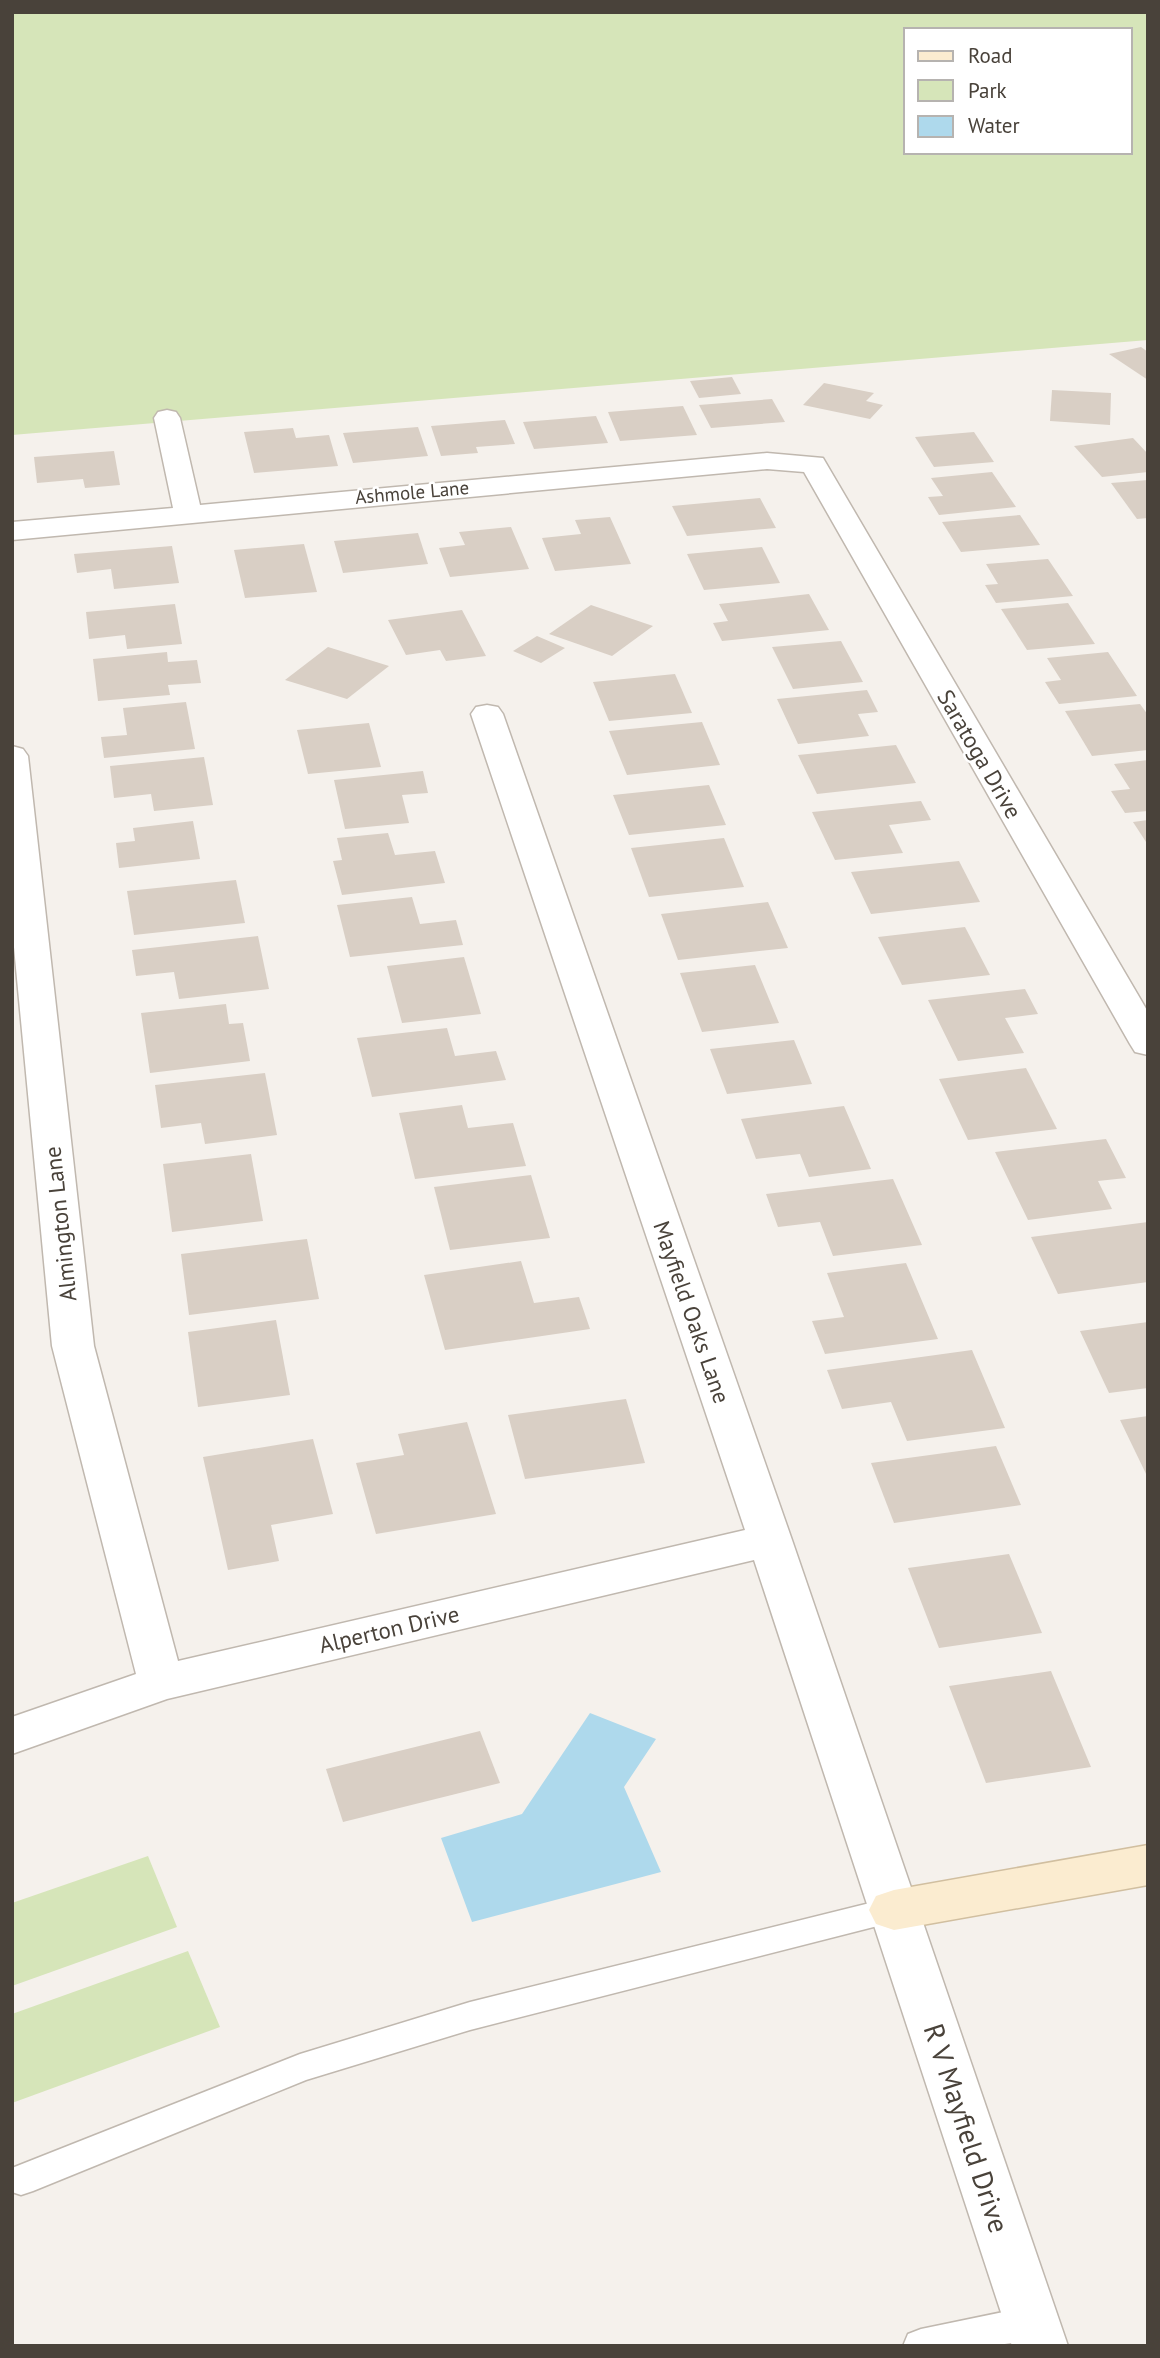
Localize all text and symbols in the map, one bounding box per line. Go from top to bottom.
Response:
legend [904,28,1132,154]
text: Road [968,42,1012,69]
text: Park [968,77,1007,104]
text: Water [968,112,1020,139]
street label: Ashmole Lane [354,475,470,509]
street label: Saratoga Drive [931,684,1029,824]
street label: Almington Lane [37,1145,83,1303]
street label: Mayfield Oaks Lane [647,1217,737,1407]
street label: Alperton Drive [316,1599,462,1659]
street label: R V Mayfield Drive [916,2019,1018,2237]

